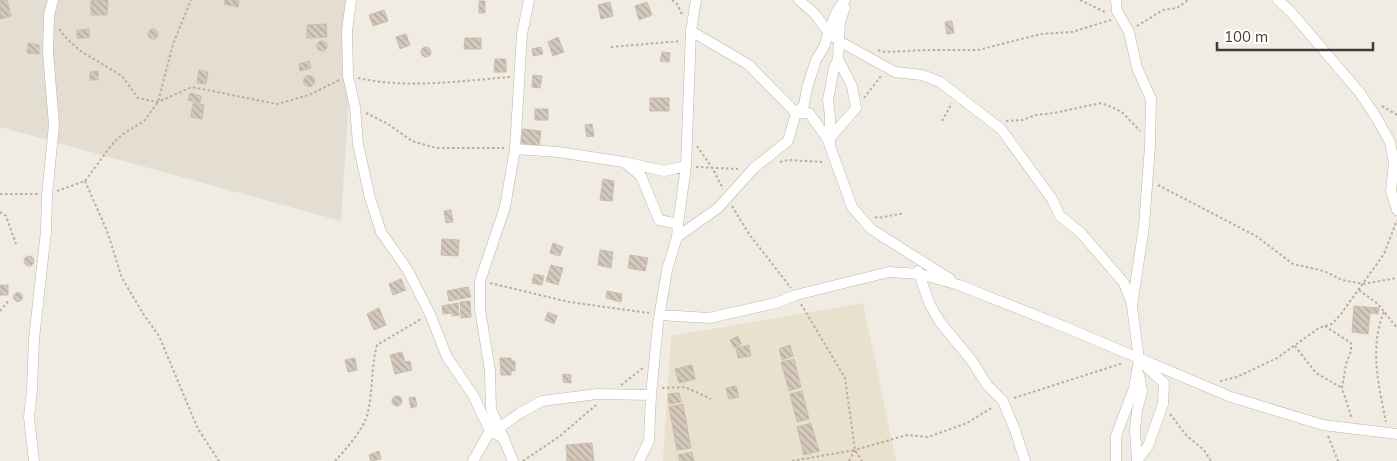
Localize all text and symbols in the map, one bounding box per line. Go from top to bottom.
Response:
scale bar [1217,20,1373,52]
text: 100 m [1224,27,1268,46]

